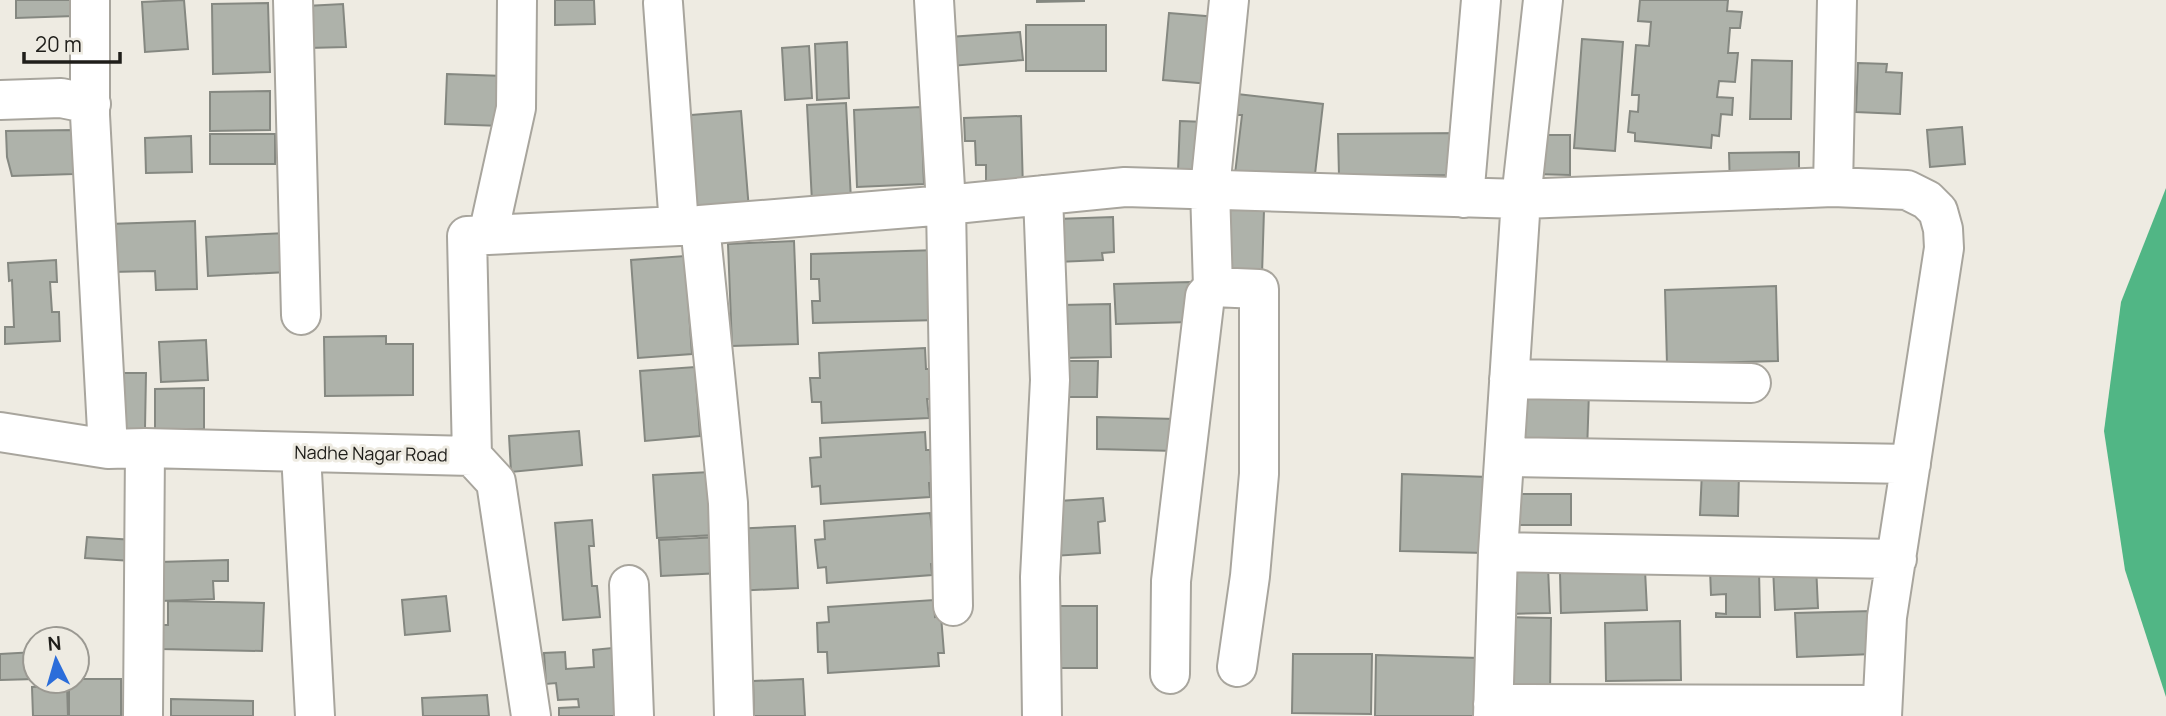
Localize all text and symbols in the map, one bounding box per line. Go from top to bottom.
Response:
scale bar [24,21,121,65]
text: 20 m [35,30,82,58]
street label: Nadhe Nagar Road [294,440,448,466]
north arrow [21,625,91,695]
text: N [47,630,62,657]

